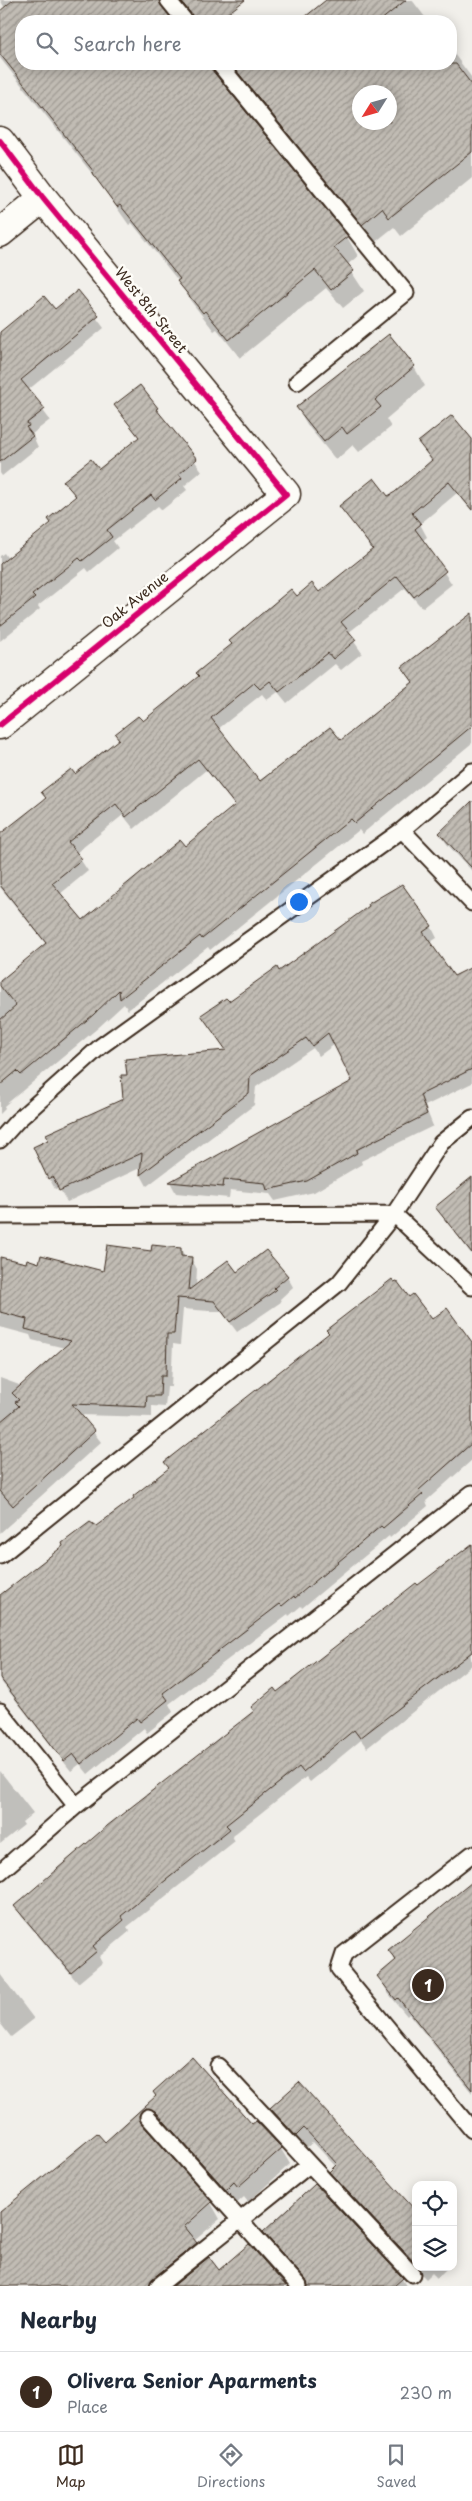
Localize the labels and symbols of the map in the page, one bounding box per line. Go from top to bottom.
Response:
north arrow [352,85,397,130]
street label: West 8th Street [110,262,193,357]
street label: Oak Avenue [97,566,173,633]
your location [286,889,312,915]
pin: 1 [412,1966,444,2004]

